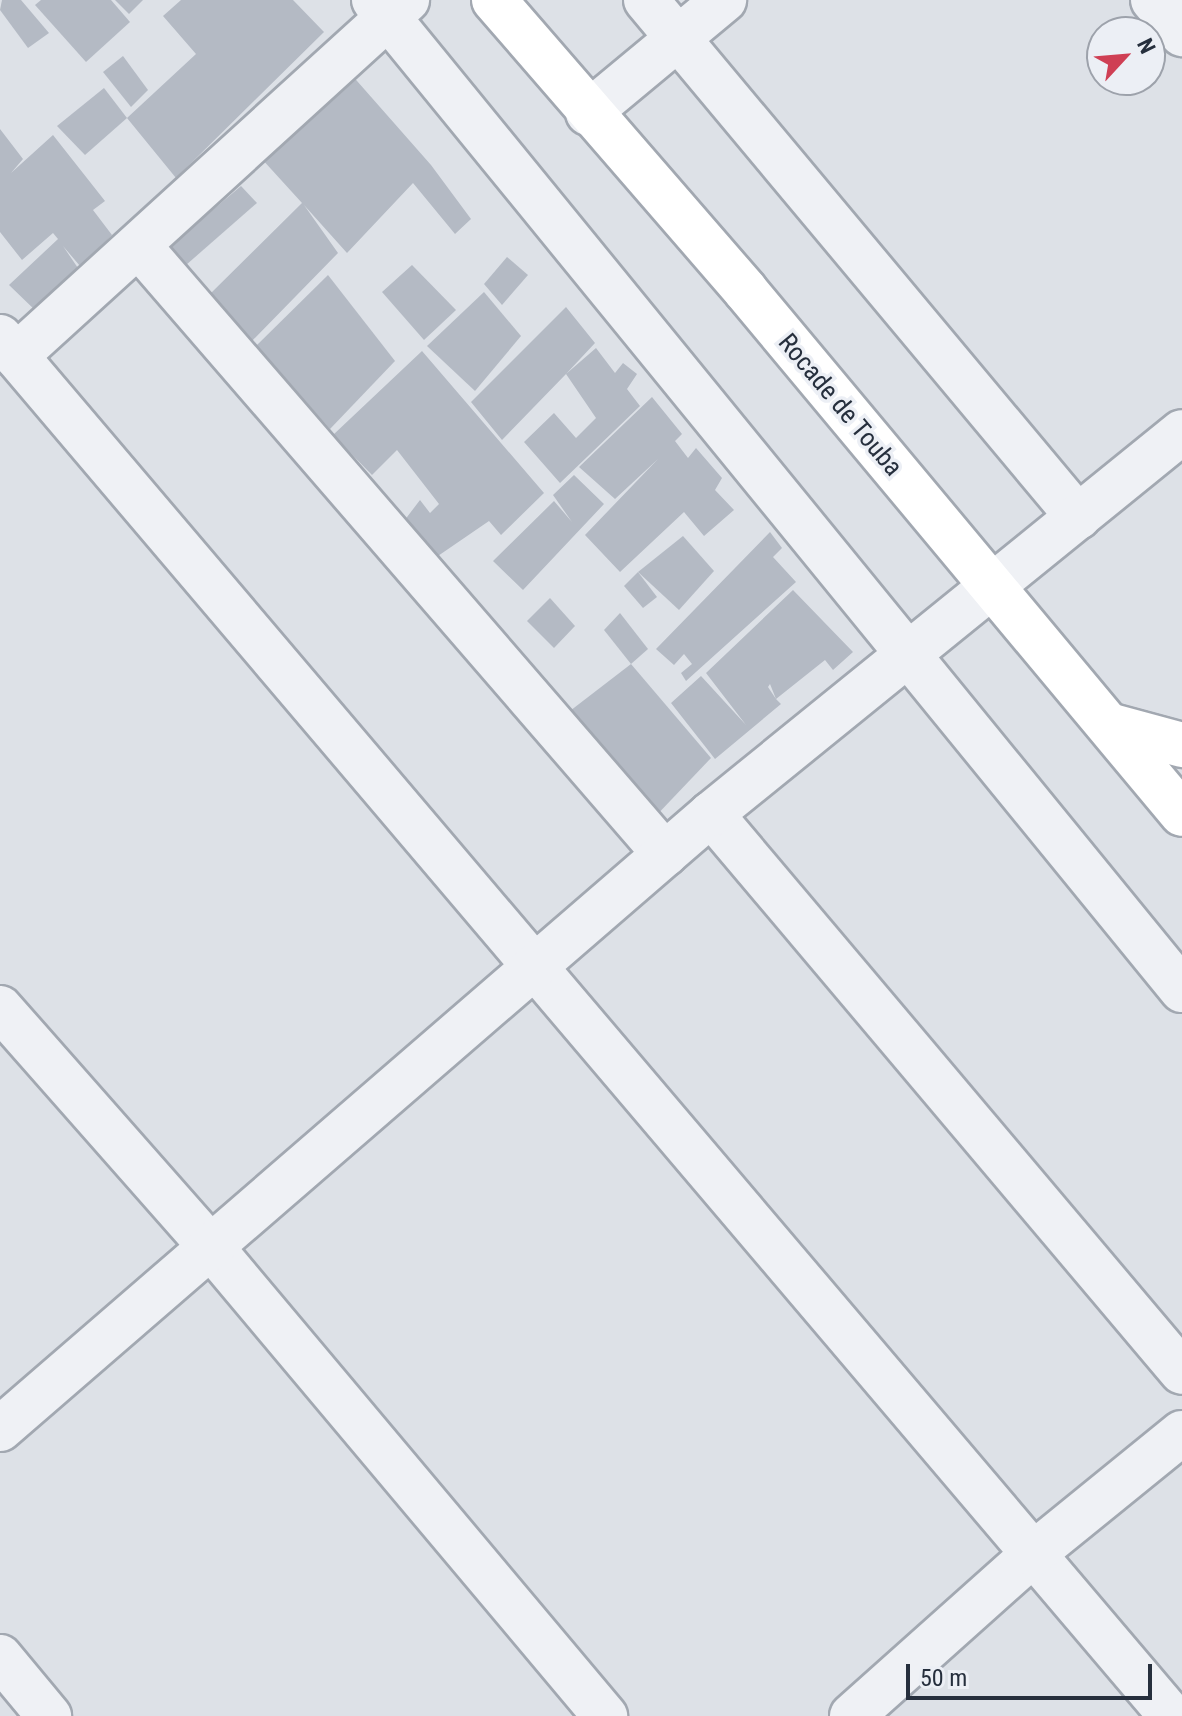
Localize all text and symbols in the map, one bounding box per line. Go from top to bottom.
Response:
north arrow [1086,16,1166,96]
text: N [1132,35,1160,58]
street label: Rocade de Touba [771,327,909,483]
scale bar [910,1648,1156,1698]
text: 50 m [920,1664,967,1692]

